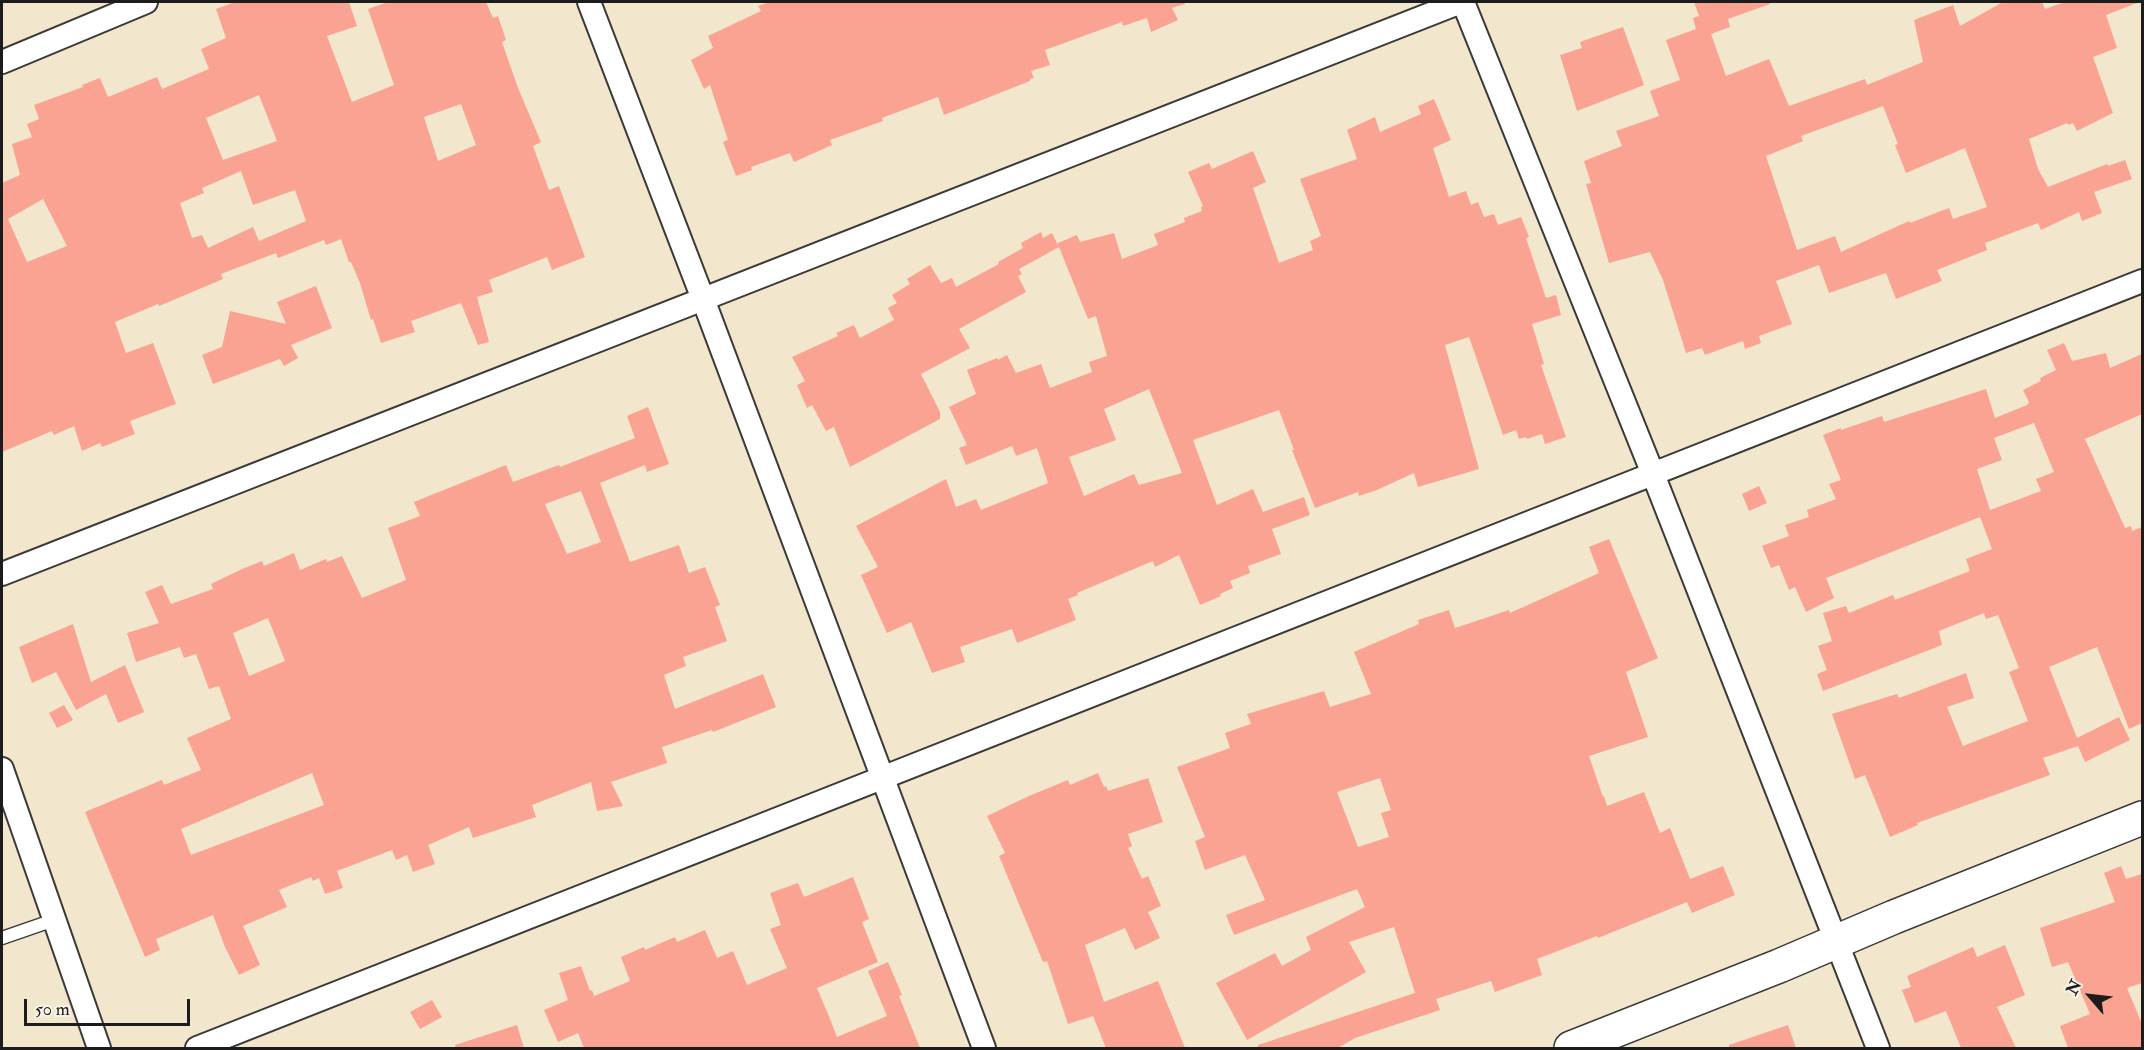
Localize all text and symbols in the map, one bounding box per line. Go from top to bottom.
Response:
north arrow [2060,966,2120,1026]
text: N [2062,977,2086,999]
scale bar [27,987,194,1025]
text: 50 m [35,998,70,1021]

